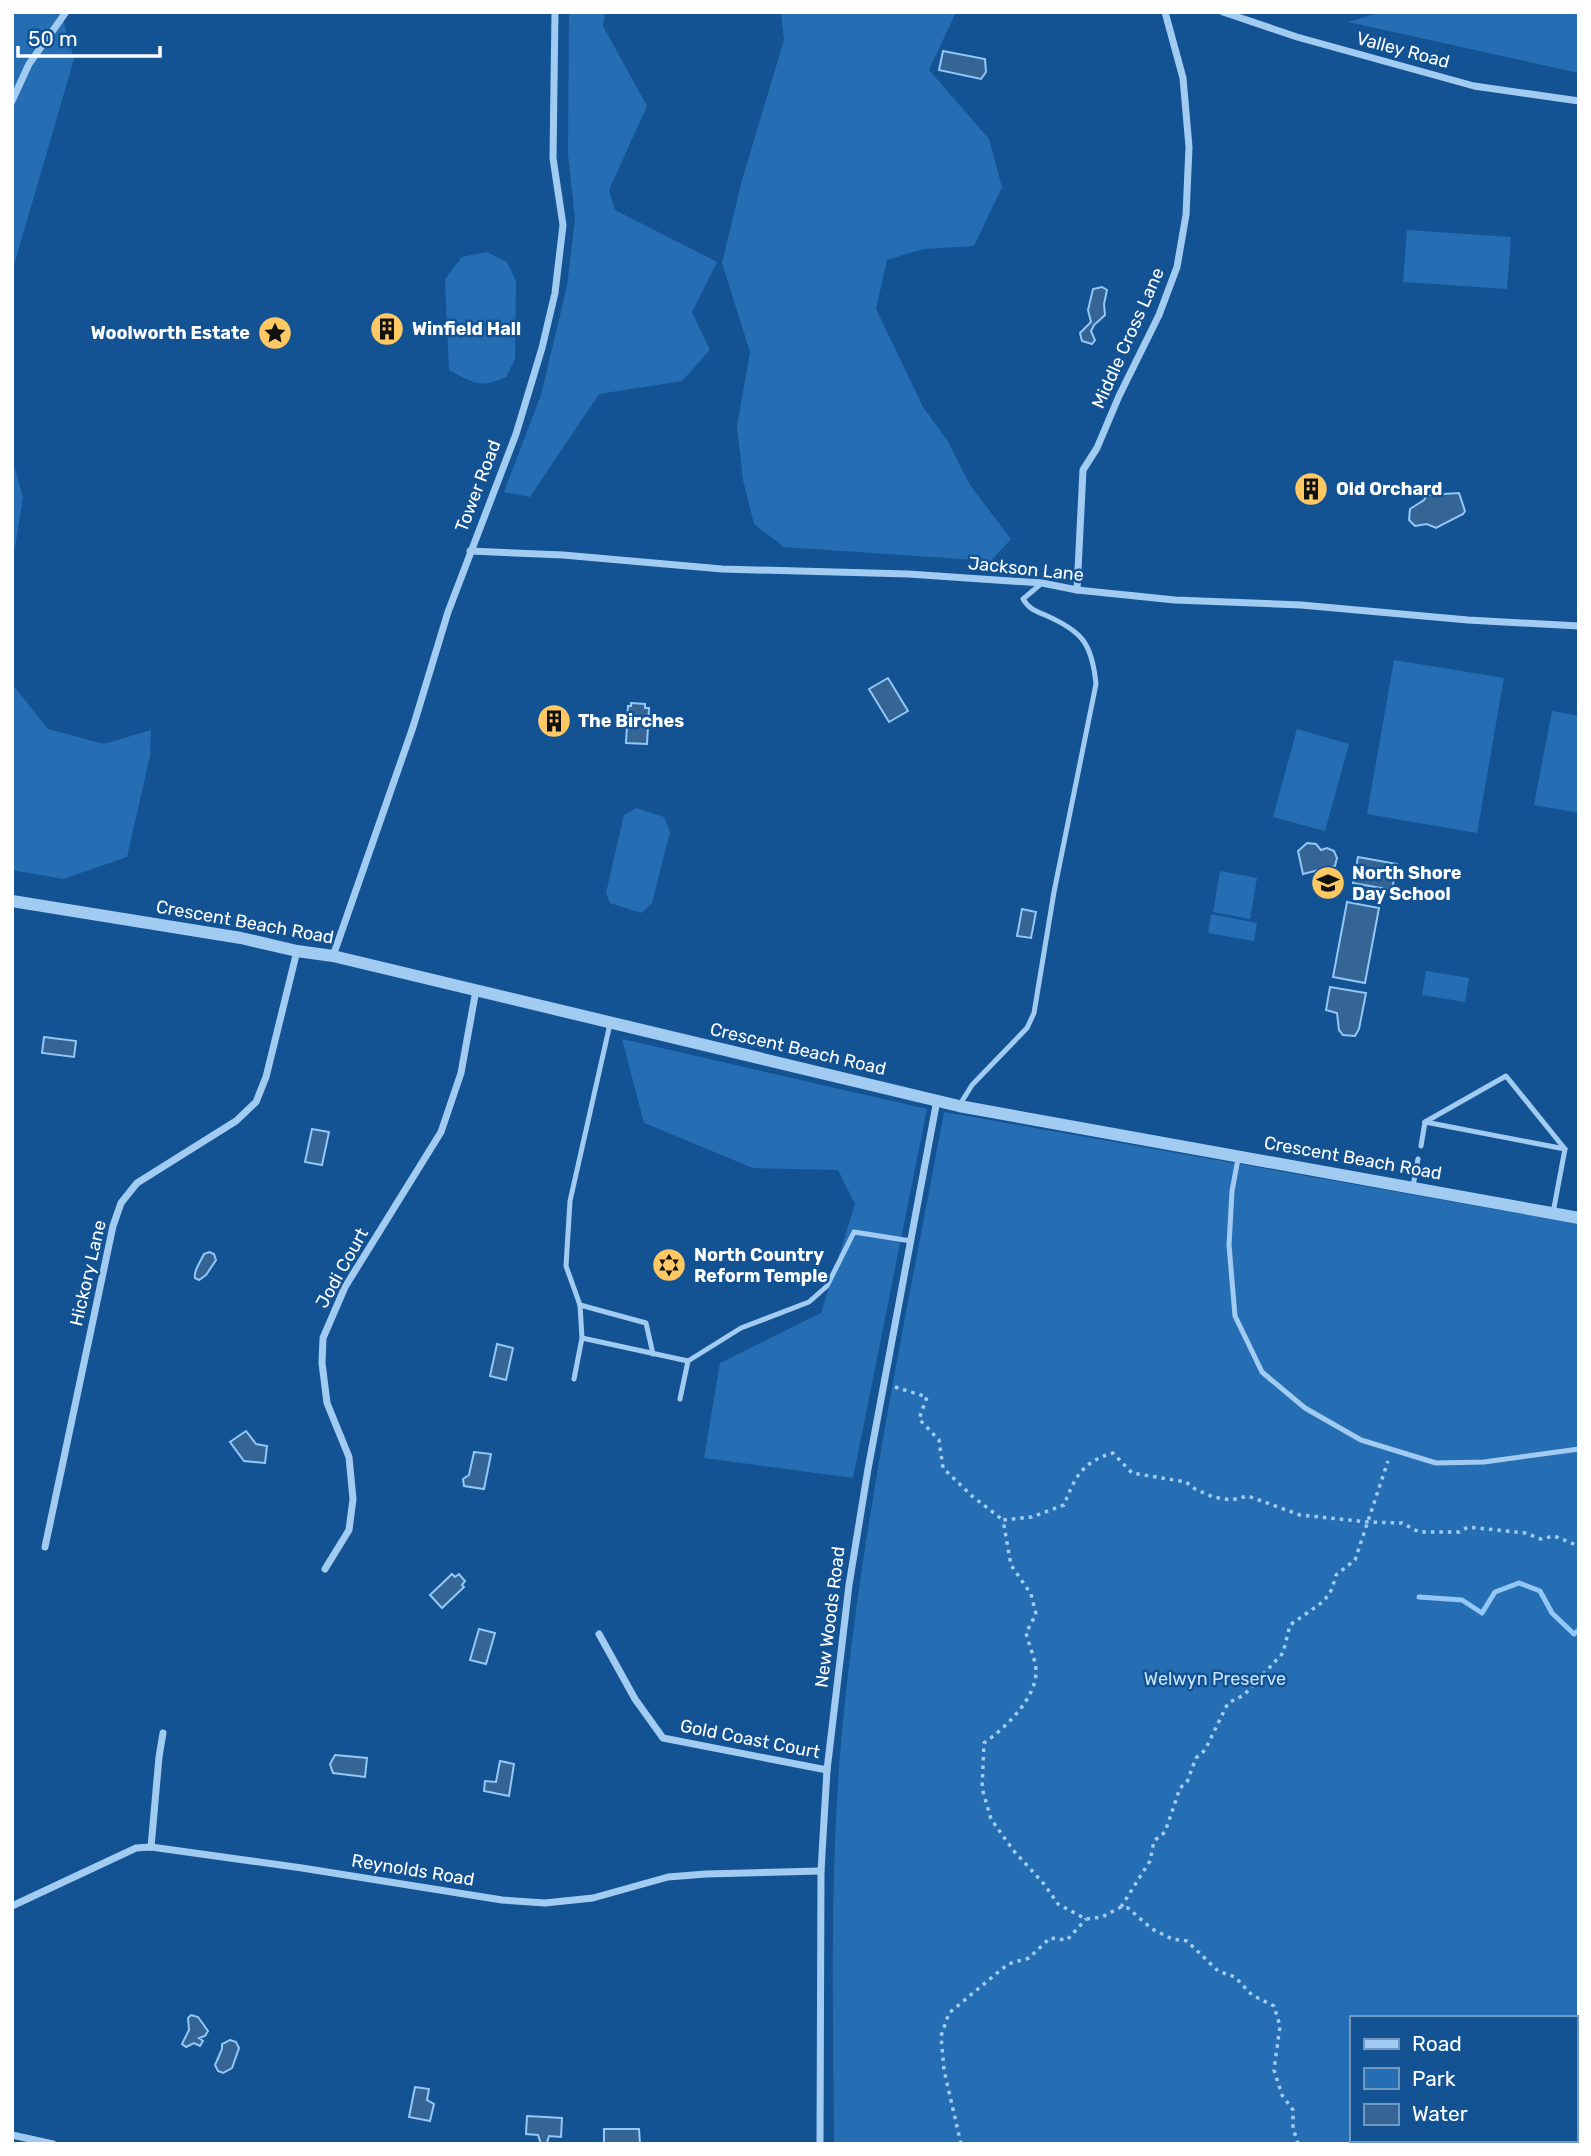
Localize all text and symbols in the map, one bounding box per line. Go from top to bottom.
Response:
scale bar [18,14,159,58]
text: 50 m [28,26,78,51]
street label: Valley Road [1354,27,1452,73]
street label: Middle Cross Lane [1087,264,1169,412]
building icon: Winfield Hall [368,310,406,348]
place icon: Woolworth Estate [256,314,294,352]
place label: Winfield Hall [412,318,521,340]
place label: Woolworth Estate [91,322,250,344]
street label: Tower Road [450,437,506,535]
building icon: Old Orchard [1292,470,1330,508]
place label: Old Orchard [1336,478,1442,500]
street label: Jackson Lane [967,552,1085,586]
building icon: The Birches [535,702,573,740]
place label: The Birches [578,710,684,732]
place label: North Shore Day School [1352,862,1462,905]
school or university icon: North Shore Day School [1309,864,1347,902]
street label: Crescent Beach Road [154,896,336,948]
street label: Crescent Beach Road [708,1018,888,1080]
street label: Crescent Beach Road [1262,1132,1444,1184]
street label: Hickory Lane [65,1218,111,1328]
street label: Jodi Court [311,1224,373,1312]
place label: North Country Reform Temple [694,1244,828,1287]
synagogue icon: North Country Reform Temple [650,1246,688,1284]
street label: New Woods Road [810,1545,850,1689]
park label: Welwyn Preserve [1144,1668,1286,1690]
street label: Gold Coast Court [678,1715,822,1763]
street label: Reynolds Road [350,1849,476,1891]
legend [1350,2016,1577,2142]
text: Road [1412,2031,1462,2056]
text: Park [1412,2066,1456,2091]
text: Water [1412,2101,1468,2126]

